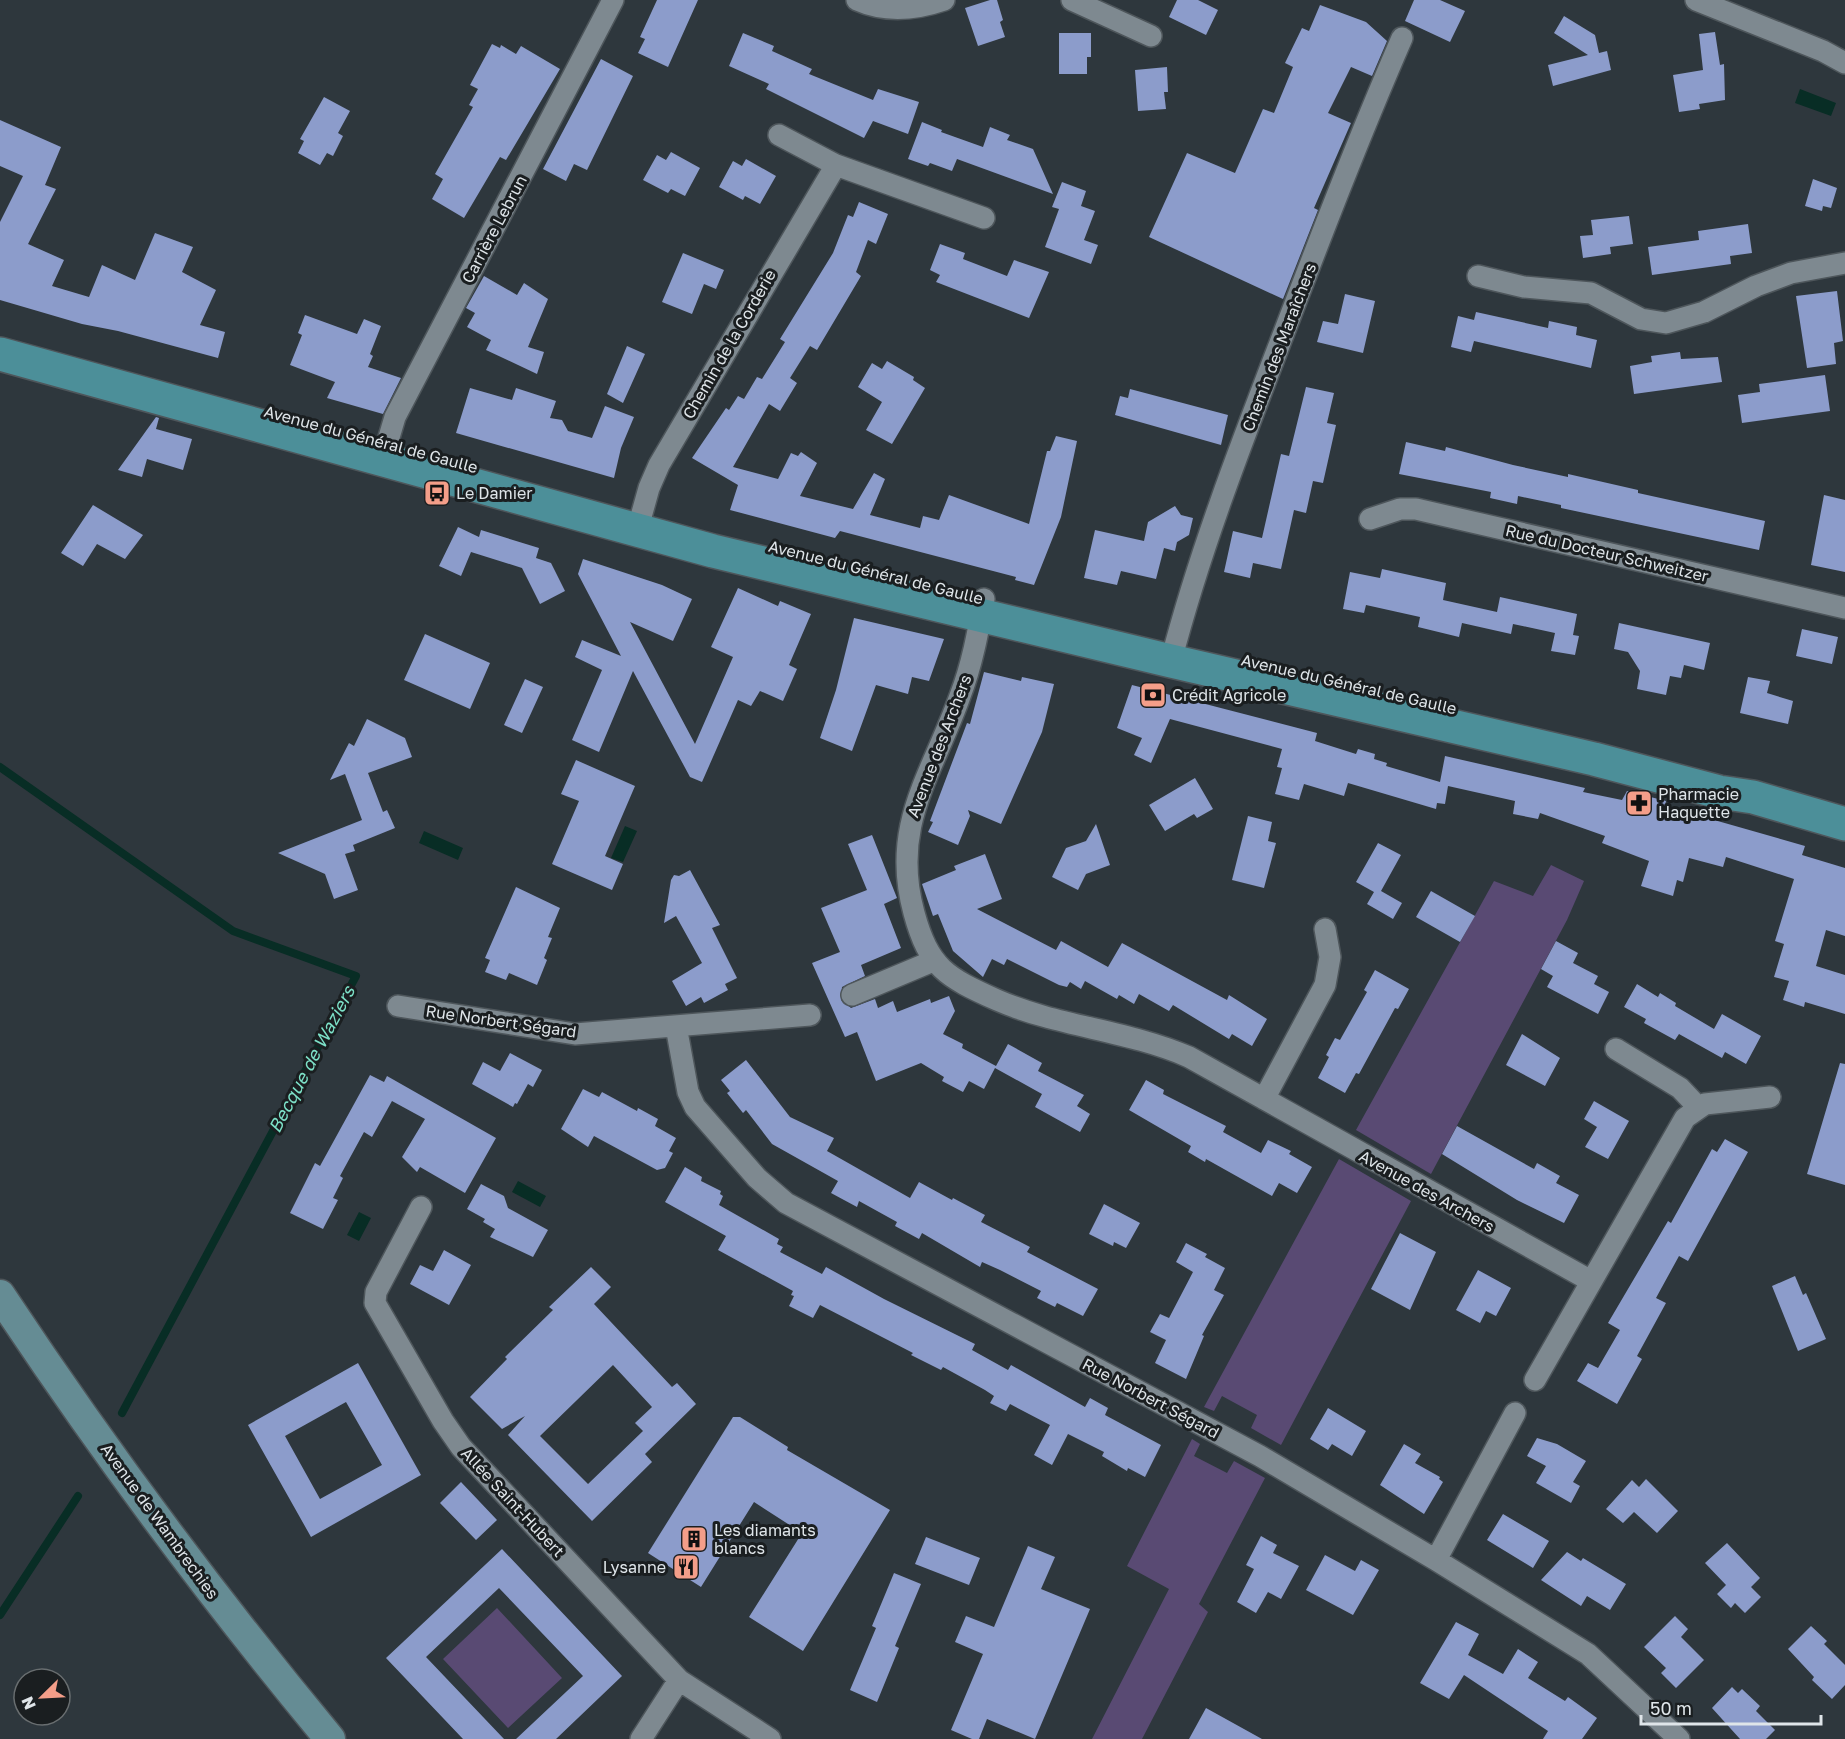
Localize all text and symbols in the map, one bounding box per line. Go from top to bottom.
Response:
street label: Carrière Lebrun [457,172,531,286]
street label: Chemin des Maraîchers [1238,260,1320,434]
street label: Chemin de la Corderie [678,266,780,422]
street label: Avenue du Général de Gaulle [262,401,480,477]
bus stop icon: Le Damier [422,478,452,508]
place label: Le Damier [456,483,532,503]
street label: Rue du Docteur Schweitzer [1504,520,1710,586]
street label: Avenue du Général de Gaulle [767,536,985,608]
street label: Avenue du Général de Gaulle [1239,649,1459,719]
street label: Avenue des Archers [903,672,975,820]
bank icon: Crédit Agricole [1138,680,1168,710]
place label: Crédit Agricole [1172,685,1286,705]
place label: Pharmacie Haquette [1658,784,1739,822]
pharmacy icon: Pharmacie Haquette [1624,788,1654,818]
water label: Becque de Waziers [263,981,360,1136]
street label: Rue Norbert Ségard [424,1001,578,1041]
street label: Avenue des Archers [1356,1146,1498,1236]
street label: Rue Norbert Ségard [1079,1354,1223,1442]
street label: Avenue de Wambrechies [97,1439,223,1603]
street label: Allée Saint-Hubert [457,1443,569,1561]
place label: Les diamants blancs [714,1520,816,1558]
building icon: Les diamants blancs [679,1524,709,1554]
restaurant icon: Lysanne [671,1552,701,1582]
place label: Lysanne [603,1557,666,1577]
north arrow [12,1667,72,1727]
scale bar [1641,1688,1821,1726]
text: N [17,1693,40,1713]
text: 50 m [1650,1697,1692,1719]

